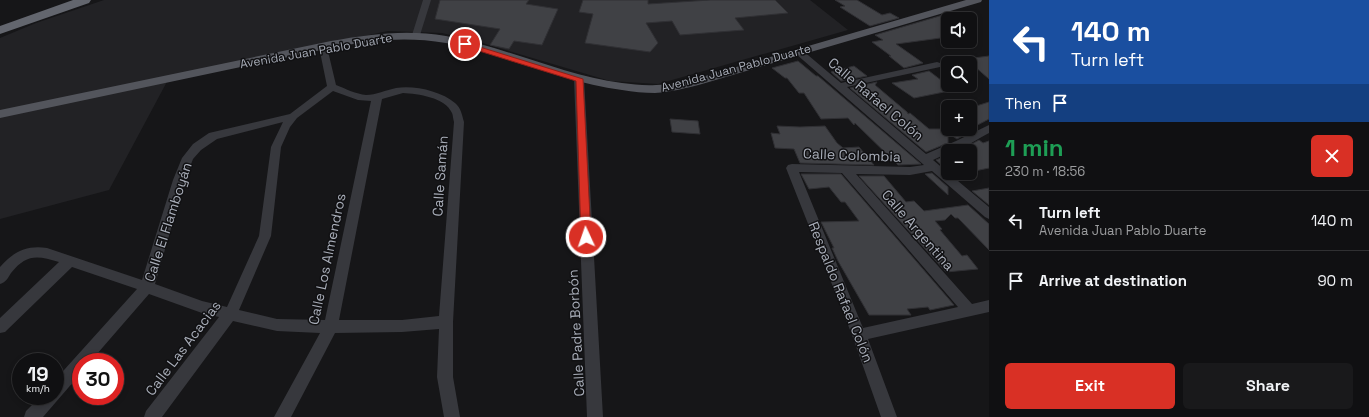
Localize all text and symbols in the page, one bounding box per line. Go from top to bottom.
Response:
map controls [941,12,977,180]
button: sound [941,12,977,48]
text: 140 m [1071,13,1151,49]
icon: left [1005,16,1057,68]
pin [448,27,482,61]
street label: Avenida Juan Pablo Duarte [239,30,393,72]
icon: arrive [454,33,476,55]
street label: Avenida Juan Pablo Duarte [659,40,813,96]
text: Turn left [1071,48,1144,71]
street label: Calle Rafael Colón [824,54,928,144]
button: search [941,56,977,92]
icon: arrive [1049,92,1071,114]
text: Then [1005,94,1041,113]
button: + [941,100,977,136]
text: 1 min [1005,132,1064,163]
street label: Calle Samán [428,135,452,217]
button: close [1311,135,1353,177]
street label: Calle Colombia [803,144,901,166]
button: − [941,144,977,180]
street label: Calle El Flamboyán [140,160,196,284]
text: 230 m · 18:56 [1005,163,1085,180]
street label: Calle Argentina [878,186,958,274]
street label: Calle Los Almendros [304,192,350,326]
text: Turn left [1039,203,1101,222]
icon: left [1005,210,1027,232]
text: 140 m [1311,211,1353,230]
position arrow [565,216,607,258]
street label: Respaldo Rafael Colón [805,219,877,365]
text: Avenida Juan Pablo Duarte [1039,222,1206,239]
street label: Calle Padre Borbón [564,269,588,397]
icon: arrive [1005,270,1027,292]
text: Arrive at destination [1039,271,1187,290]
text: 90 m [1317,271,1353,290]
street label: Calle Las Acacias [141,297,225,399]
speed limit sign: 30 [72,353,124,405]
text: 19 [27,361,49,387]
button: Exit [1005,363,1175,409]
button: Share [1183,363,1353,409]
text: km/h [26,382,50,395]

